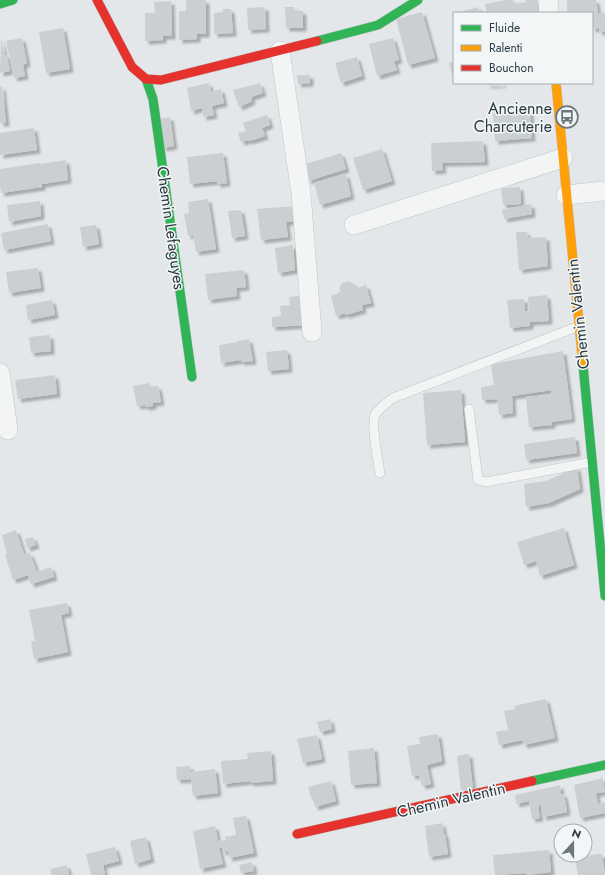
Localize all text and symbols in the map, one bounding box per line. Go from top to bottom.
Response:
legend [453,12,593,84]
text: Fluide [489,19,520,37]
text: Ralenti [489,39,523,57]
text: Bouchon [489,59,533,77]
place label: Ancienne Charcuterie [474,97,552,138]
bus stop icon: Ancienne Charcuterie [554,104,580,130]
street label: Chemin Lefaguyes [151,165,191,291]
street label: Chemin Valentin [561,258,595,370]
street label: Chemin Valentin [394,776,508,824]
north arrow [553,823,593,863]
text: N [570,825,584,843]

